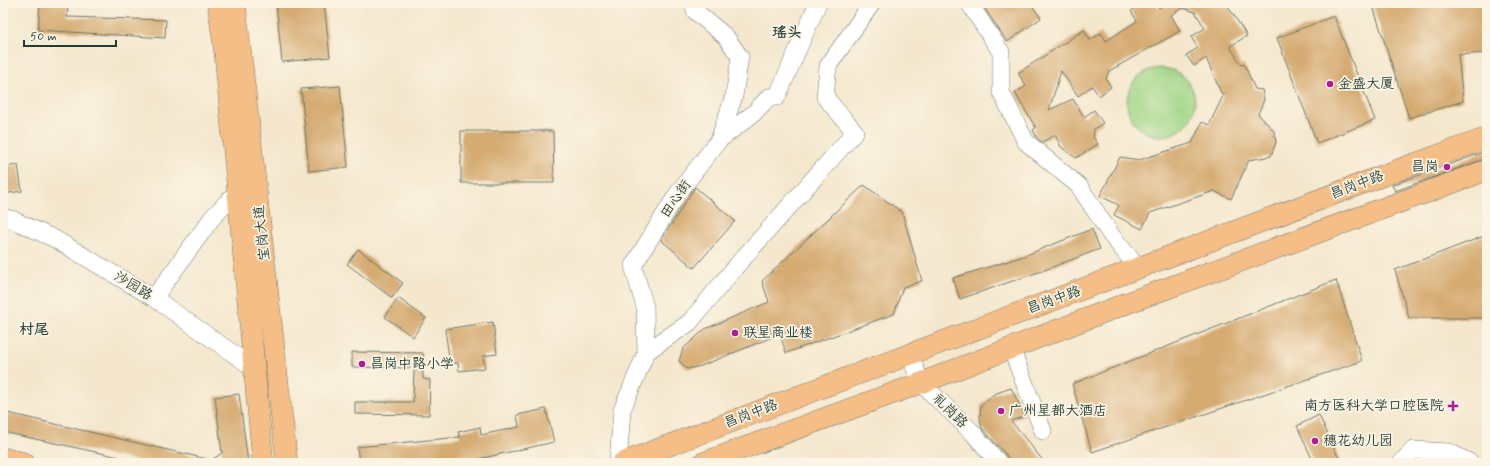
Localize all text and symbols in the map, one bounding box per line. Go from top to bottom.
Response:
scale bar [24,22,116,48]
district label: 瑶头 [772,23,802,43]
text: 50 m [30,29,57,45]
place label: 金盛大厦 [1338,75,1394,93]
marker: 金盛大厦 [1325,79,1335,89]
place label: 昌岗 [1411,158,1439,176]
marker: 昌岗 [1442,162,1452,172]
street label: 昌岗中路 [1328,167,1386,203]
street label: 田心街 [657,177,695,221]
street label: 宝岗大道 [250,204,274,262]
street label: 沙园路 [110,267,156,305]
street label: 昌岗中路 [1025,282,1083,318]
district label: 村尾 [19,320,49,340]
place label: 联星商业楼 [743,324,813,342]
marker: 联星商业楼 [730,328,740,338]
place label: 昌岗中路小学 [370,355,454,373]
marker: 昌岗中路小学 [357,359,367,369]
street label: 礼岗路 [929,390,971,432]
street label: 昌岗中路 [722,396,780,432]
place label: 南方医科大学口腔医院 [1304,397,1444,415]
marker: 南方医科大学口腔医院 [1447,400,1459,412]
place label: 广州星都大酒店 [1009,402,1107,420]
marker: 广州星都大酒店 [996,406,1006,416]
place label: 穗花幼儿园 [1323,432,1393,450]
marker: 穗花幼儿园 [1310,436,1320,446]

